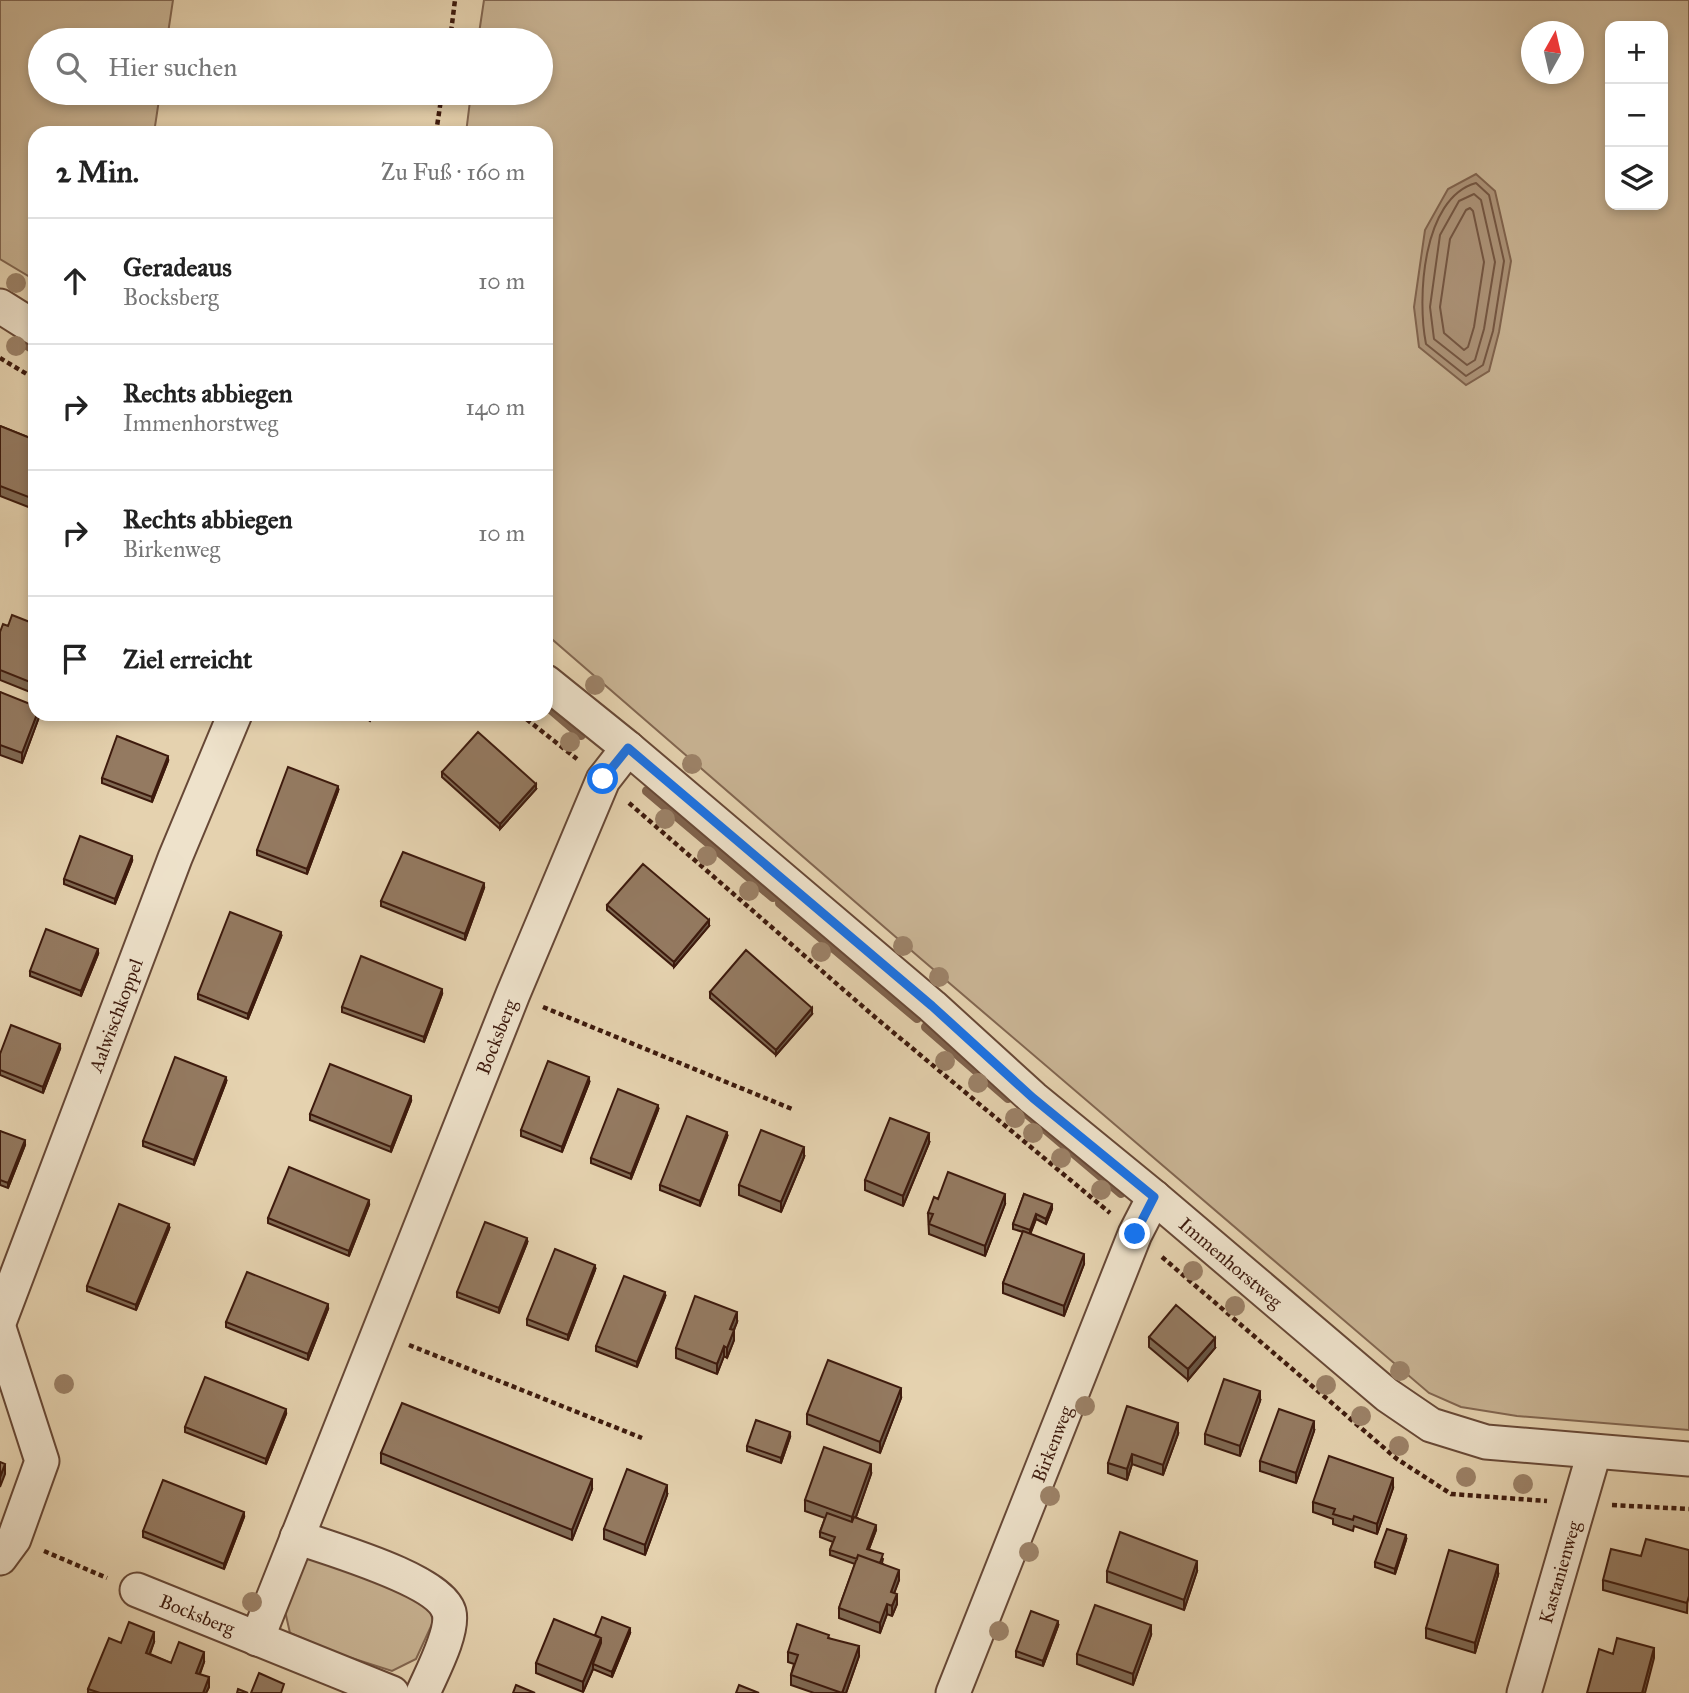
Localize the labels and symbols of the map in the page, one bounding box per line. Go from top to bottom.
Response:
north arrow [1521,21,1584,84]
route start [587,763,618,794]
street label: Aalwischkoppel [84,955,148,1076]
street label: Bocksberg [471,996,523,1078]
street label: Immenhorstweg [1174,1213,1287,1314]
route end [1119,1218,1150,1249]
street label: Birkenweg [1027,1402,1079,1486]
street label: Kastanienweg [1534,1518,1587,1626]
street label: Bocksberg [156,1589,238,1641]

